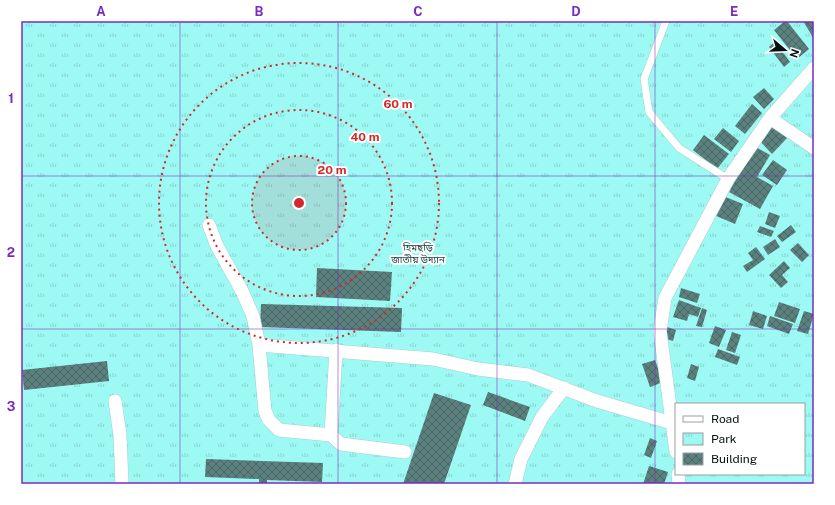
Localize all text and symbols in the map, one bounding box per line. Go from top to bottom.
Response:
text: A [96,4,106,19]
text: B [255,4,264,19]
text: C [413,4,423,19]
text: D [571,4,581,19]
text: E [730,4,738,19]
north arrow [765,30,805,70]
text: N [787,47,802,59]
text: 1 [8,91,14,106]
text: 60 m [383,97,413,111]
text: 40 m [350,130,380,144]
text: 20 m [318,163,347,177]
centre of rings [292,196,306,210]
park label: হিমছড়ি জাতীয় উদ্যান [390,241,446,265]
text: 2 [7,245,15,260]
text: 3 [7,399,16,414]
legend [675,403,805,475]
text: Road [711,412,739,426]
text: Park [711,432,737,446]
text: Building [711,452,757,466]

